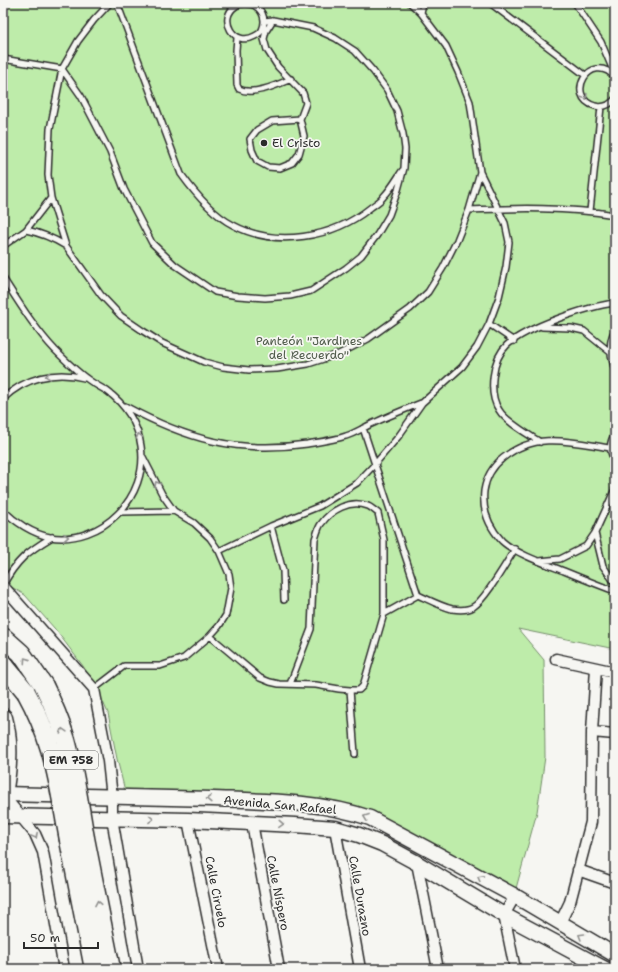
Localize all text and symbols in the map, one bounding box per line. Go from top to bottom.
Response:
one-way arrow [580,93,587,100]
place label: El Cristo [272,135,320,151]
marker: El Cristo [259,138,269,148]
park label: Panteón "Jardines del Recuerdo" [256,333,362,363]
one-way arrow [45,371,51,380]
one-way arrow [135,432,143,439]
one-way arrow [154,481,162,488]
one-way arrow [63,533,69,541]
one-way arrow [24,657,31,664]
one-way arrow [59,728,68,735]
road number: EM 758 [44,751,98,769]
street label: Avenida San Rafael [223,792,338,818]
one-way arrow [206,795,212,803]
one-way arrow [362,813,369,821]
one-way arrow [148,815,154,823]
one-way arrow [278,820,284,828]
one-way arrow [31,832,38,839]
street label: Calle Níspero [263,854,293,932]
street label: Calle Ciruelo [201,855,231,929]
street label: Calle Durazno [345,855,375,937]
one-way arrow [477,875,484,882]
one-way arrow [94,900,102,906]
scale bar [24,924,98,950]
text: 50 m [30,930,60,946]
one-way arrow [578,933,585,940]

